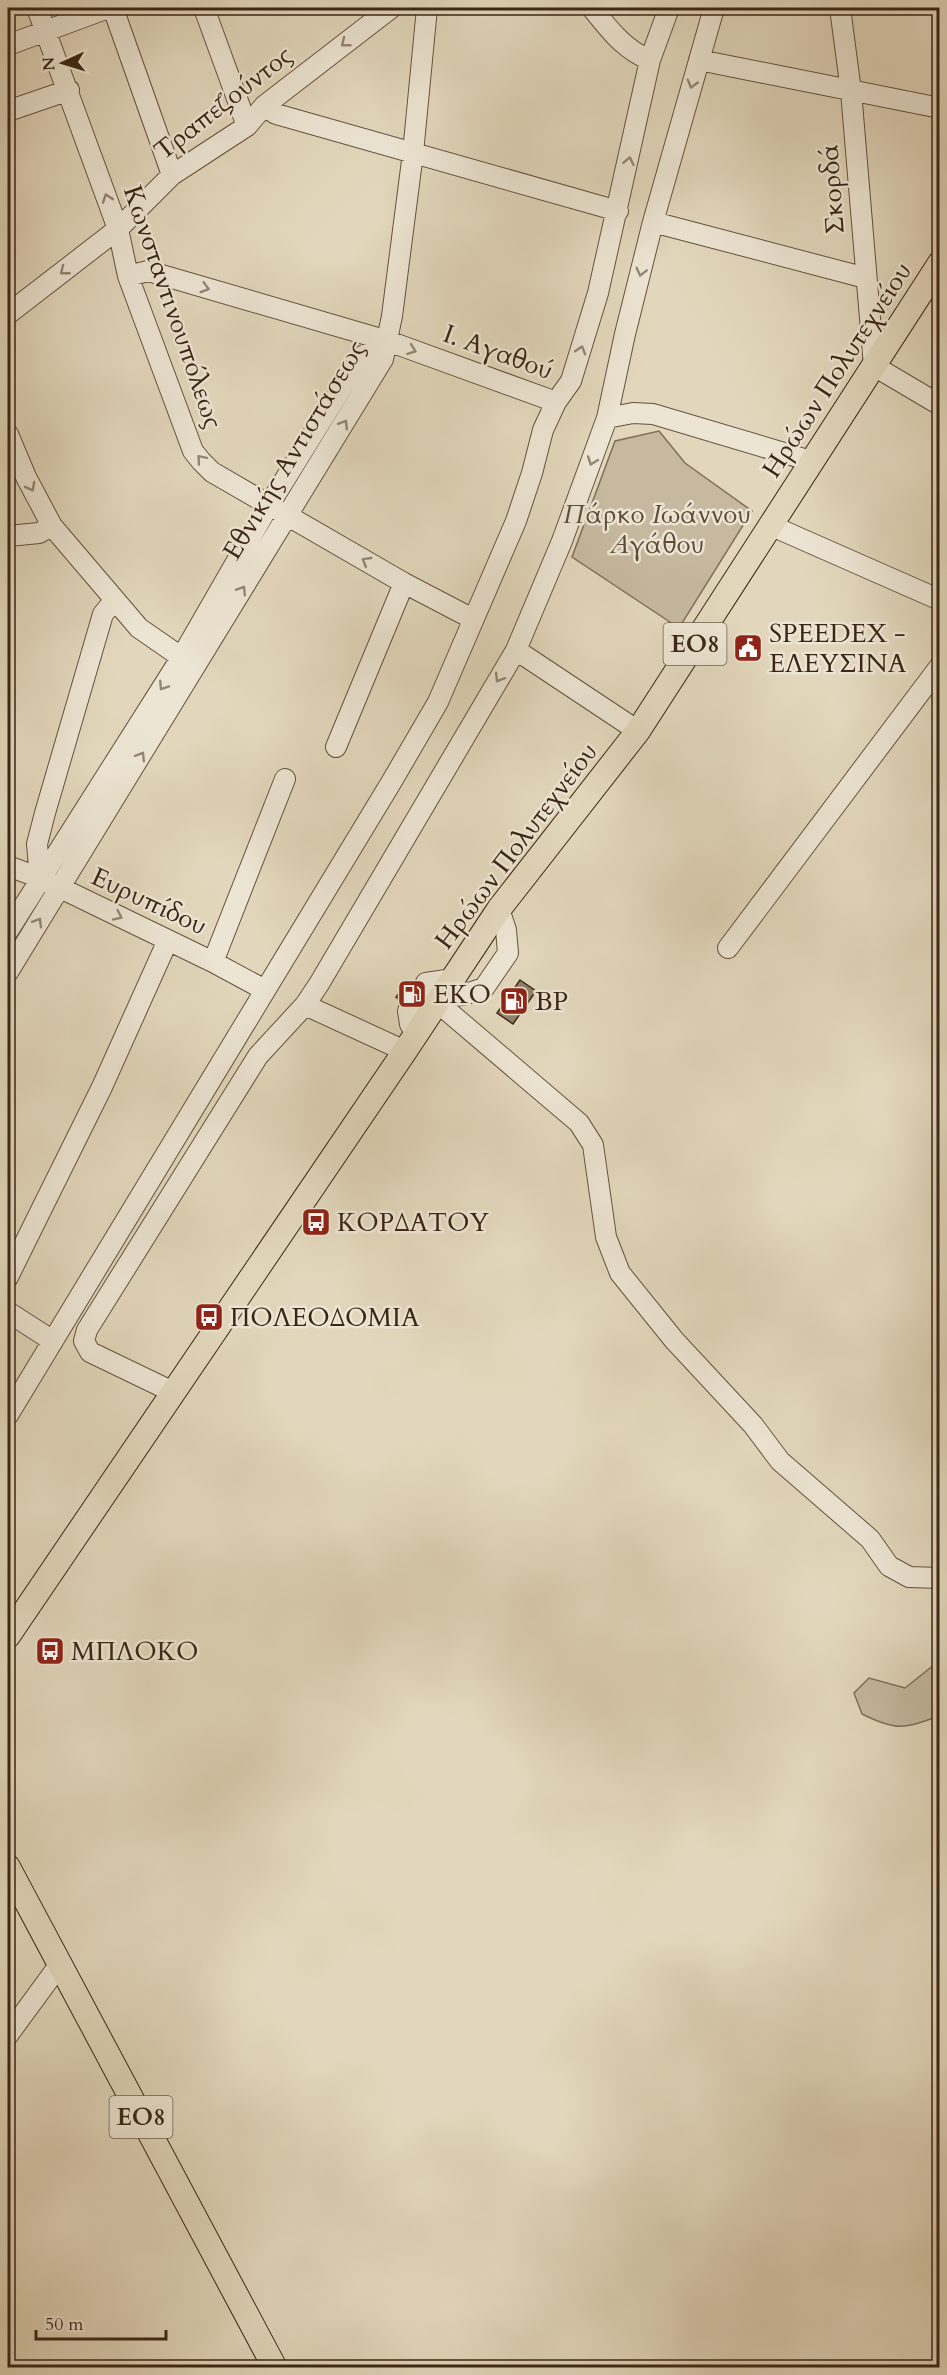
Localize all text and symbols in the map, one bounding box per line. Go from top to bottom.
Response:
north arrow [33,33,93,93]
one-way arrow [341,36,352,47]
street label: Τραπεζούντος [147,38,299,168]
text: N [38,56,60,72]
one-way arrow [687,79,700,89]
street label: Σκορδά [811,143,853,235]
one-way arrow [622,156,635,166]
street label: Κωνσταντινουπόλεως [115,181,231,433]
one-way arrow [101,193,114,204]
street label: Ηρώων Πολυτεχνείου [754,256,920,484]
one-way arrow [59,263,70,274]
one-way arrow [635,267,648,277]
one-way arrow [199,281,210,293]
street label: Ι. Αγαθού [438,316,558,388]
street label: Εθνικής Αντιστάσεως [215,334,373,566]
one-way arrow [406,343,417,355]
one-way arrow [574,345,586,356]
one-way arrow [337,420,349,430]
one-way arrow [197,455,208,466]
one-way arrow [586,455,599,465]
one-way arrow [24,481,35,492]
park label: Πάρκο Ιωάννου Αγάθου [563,497,751,562]
one-way arrow [362,556,372,568]
one-way arrow [235,586,247,596]
place label: SPEEDEX - ΕΛΕΥΣΙΝΑ [769,616,907,681]
road number: ΕΟ8 [664,623,726,665]
public building icon: SPEEDEX - ΕΛΕΥΣΙΝΑ [732,632,764,664]
one-way arrow [495,672,507,682]
one-way arrow [159,679,170,690]
street label: Ηρώων Πολυτεχνείου [427,736,605,956]
one-way arrow [133,752,145,762]
street label: Ευρυπίδου [85,859,213,943]
one-way arrow [111,909,122,921]
one-way arrow [30,918,42,928]
place label: EKO [433,977,491,1012]
fuel station icon: EKO [396,978,428,1010]
place label: BP [535,984,568,1019]
fuel station icon: BP [498,985,530,1017]
place label: ΚΟΡΔΑΤΟΥ [337,1205,490,1240]
bus stop icon: ΚΟΡΔΑΤΟΥ [300,1206,332,1238]
place label: ΠΟΛΕΟΔΟΜΙΑ [230,1300,420,1335]
bus stop icon: ΠΟΛΕΟΔΟΜΙΑ [193,1301,225,1333]
place label: ΜΠΛΟΚΟ [71,1634,199,1669]
bus stop icon: ΜΠΛΟΚΟ [34,1635,66,1667]
road number: ΕΟ8 [110,2096,172,2138]
scale bar [36,2303,166,2341]
text: 50 m [45,2312,84,2337]

